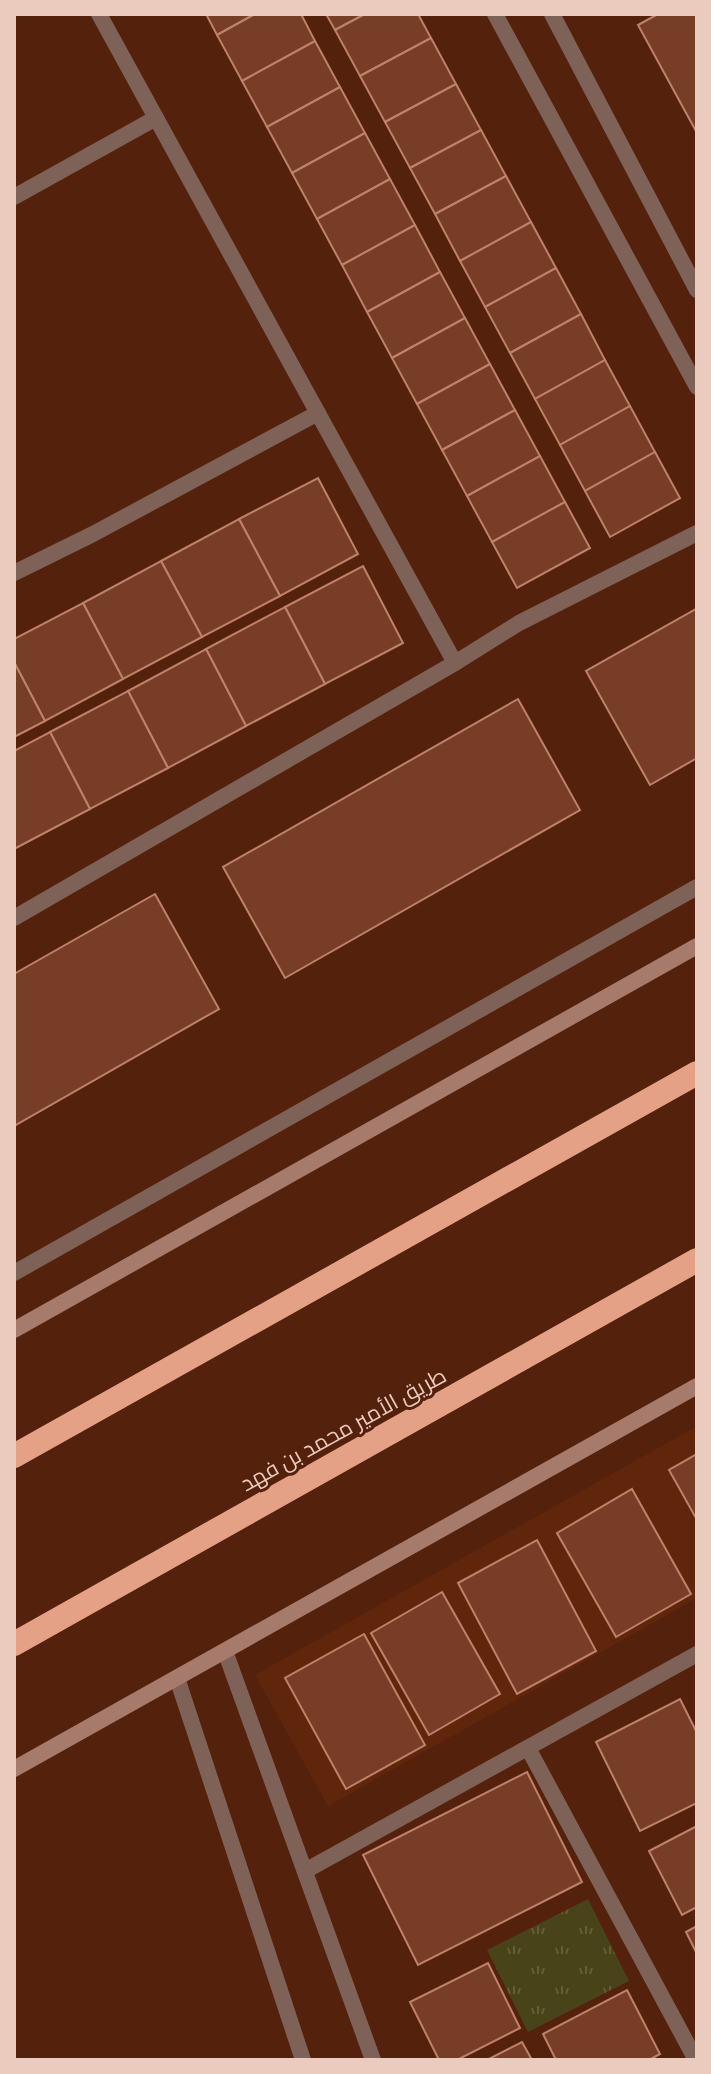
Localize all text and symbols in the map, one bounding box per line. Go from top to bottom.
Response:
street label: طريق الأمير محمد بن فهد [235,1361,451,1497]

